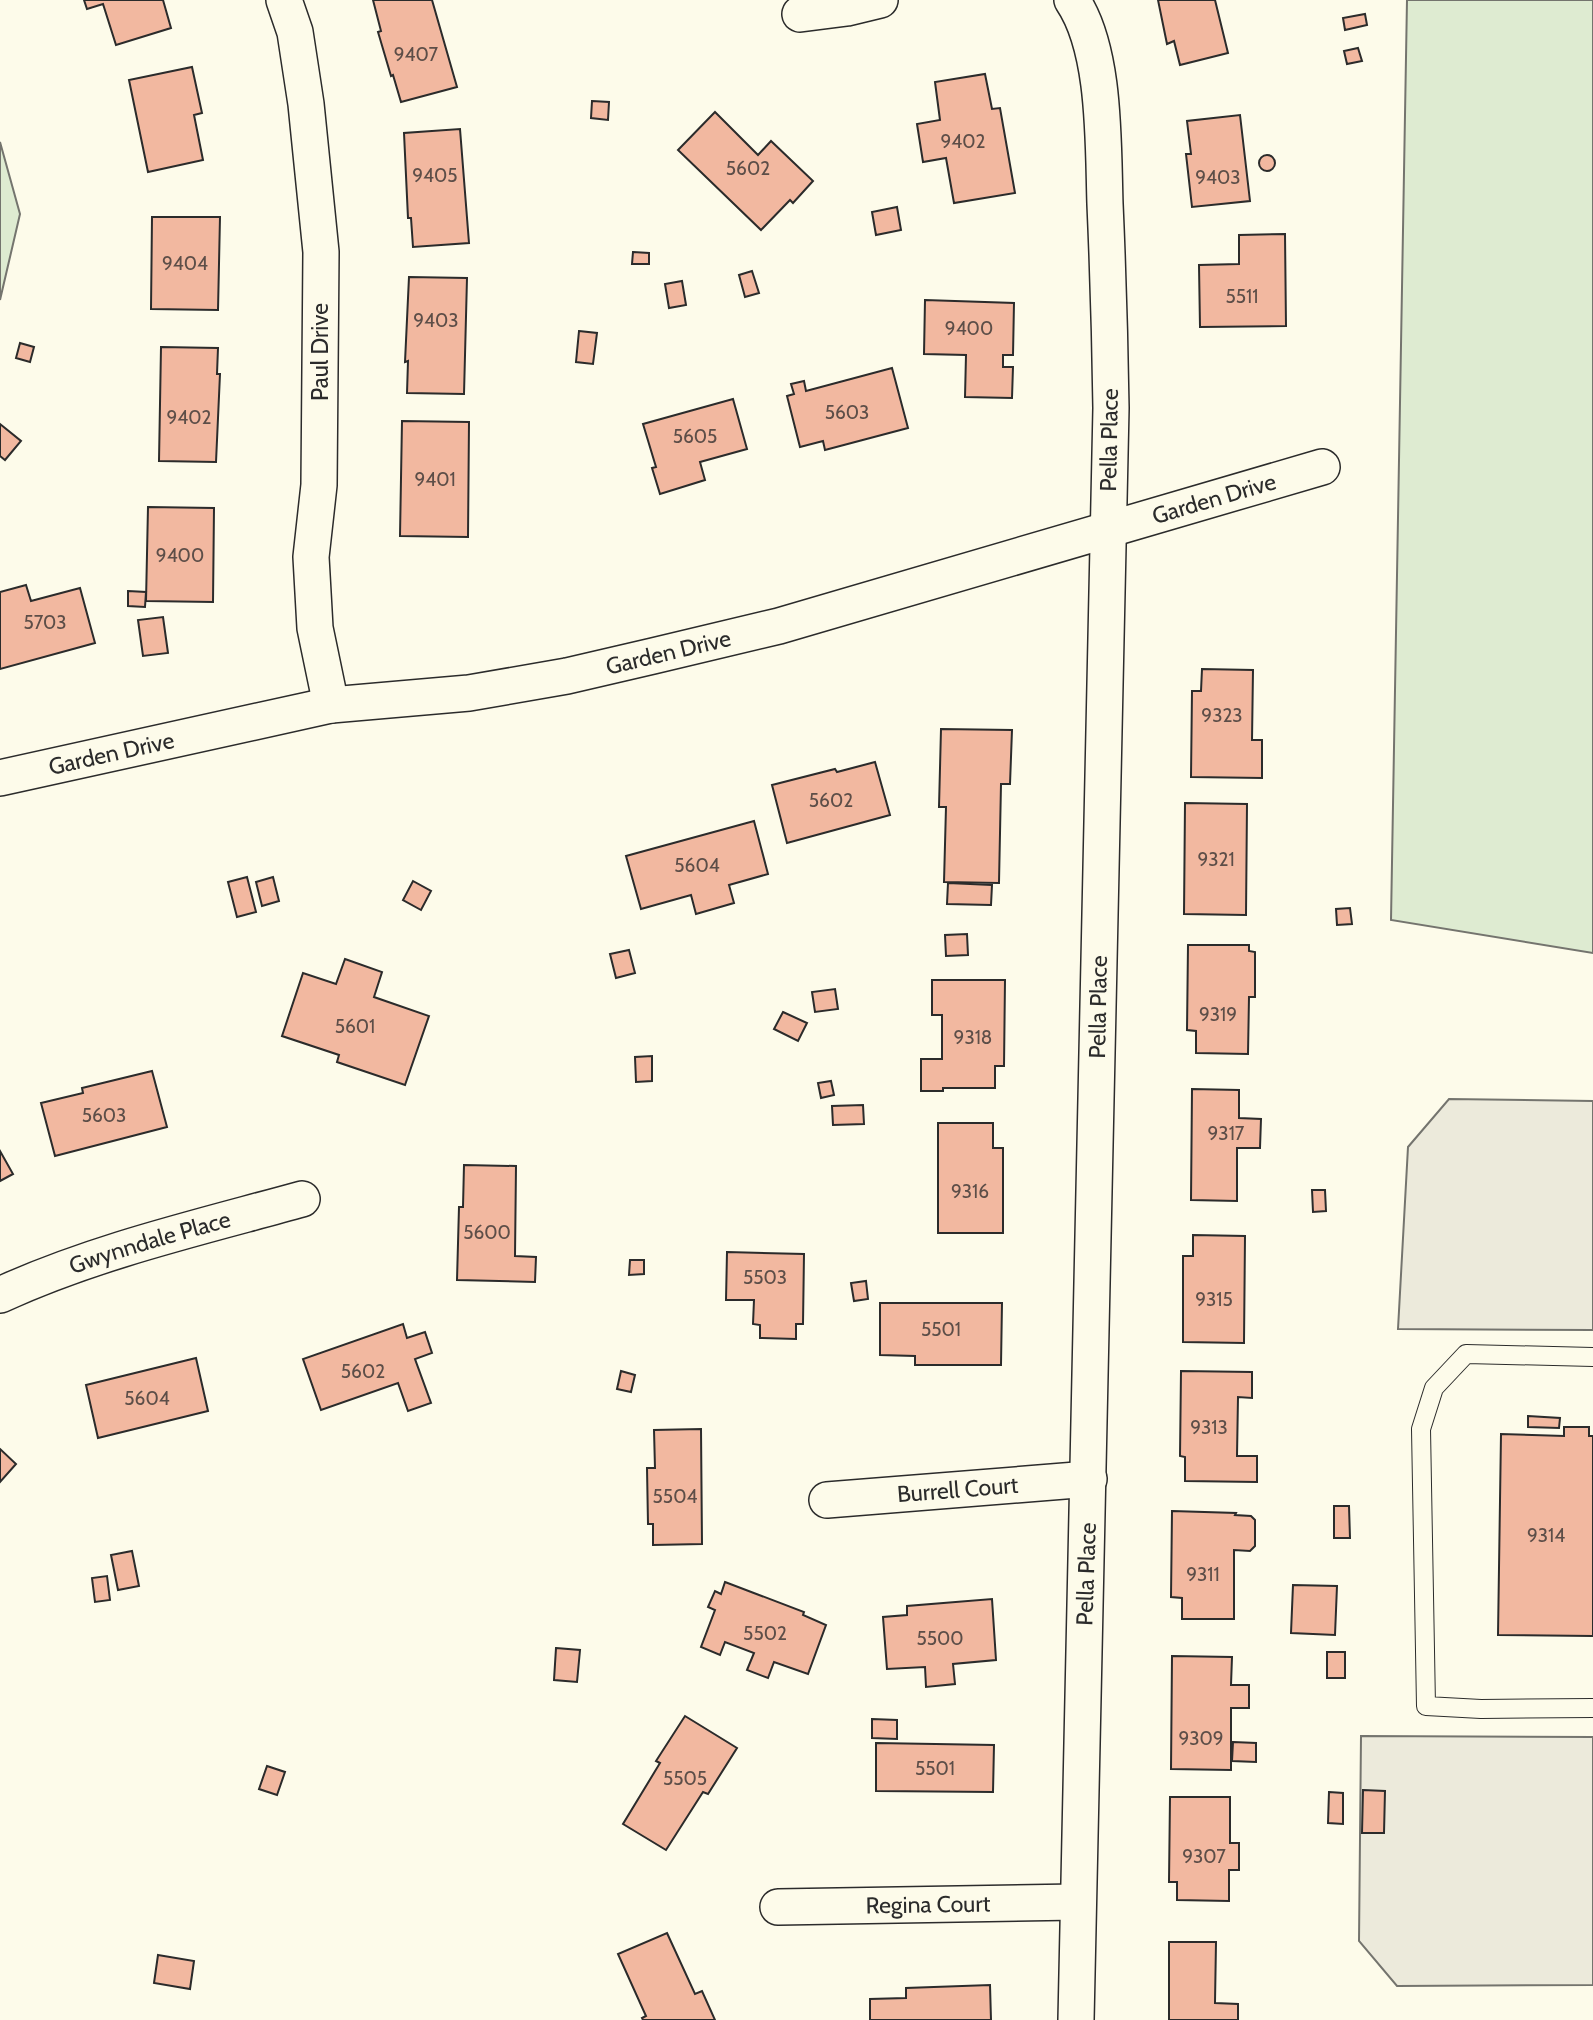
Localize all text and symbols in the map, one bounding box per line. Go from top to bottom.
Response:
house number: 9407 [394,43,439,66]
house number: 9402 [941,130,986,153]
house number: 5602 [726,157,770,180]
house number: 9405 [412,164,458,187]
house number: 9403 [1195,166,1241,189]
house number: 9404 [162,252,208,275]
house number: 5511 [1226,285,1258,308]
street label: Paul Drive [306,303,334,401]
house number: 9403 [413,309,459,332]
house number: 9400 [945,317,993,340]
street label: Pella Place [1094,388,1124,492]
house number: 5603 [825,401,869,424]
house number: 9402 [167,406,212,429]
house number: 5605 [673,425,717,448]
street label: Garden Drive [1149,467,1279,530]
house number: 9401 [414,468,456,491]
house number: 9400 [156,544,204,567]
house number: 5703 [23,611,67,634]
street label: Garden Drive [603,624,734,681]
house number: 9323 [1201,704,1243,727]
street label: Garden Drive [46,726,177,781]
house number: 5602 [809,789,853,812]
house number: 9321 [1197,848,1235,871]
house number: 5604 [674,854,720,877]
street label: Pella Place [1083,955,1113,1059]
house number: 9319 [1199,1003,1237,1026]
house number: 5601 [335,1015,375,1038]
house number: 9318 [954,1026,992,1049]
house number: 5603 [82,1104,126,1127]
house number: 9317 [1208,1122,1245,1145]
house number: 9316 [951,1180,989,1203]
street label: Gwynndale Place [65,1205,234,1280]
house number: 5600 [463,1221,511,1244]
house number: 5503 [743,1266,787,1289]
house number: 9315 [1195,1288,1233,1311]
house number: 5501 [921,1318,961,1341]
house number: 5602 [341,1360,385,1383]
house number: 5604 [124,1387,170,1410]
house number: 9313 [1190,1416,1228,1439]
street label: Burrell Court [896,1471,1019,1508]
house number: 5504 [653,1485,697,1508]
street label: Pella Place [1070,1522,1102,1626]
house number: 9314 [1527,1524,1565,1547]
house number: 9311 [1186,1563,1220,1586]
house number: 5502 [743,1622,787,1645]
house number: 5500 [916,1627,964,1650]
house number: 9309 [1178,1727,1224,1750]
house number: 5501 [915,1757,955,1780]
house number: 5505 [663,1767,707,1790]
house number: 9307 [1182,1845,1226,1868]
street label: Regina Court [865,1889,991,1920]

